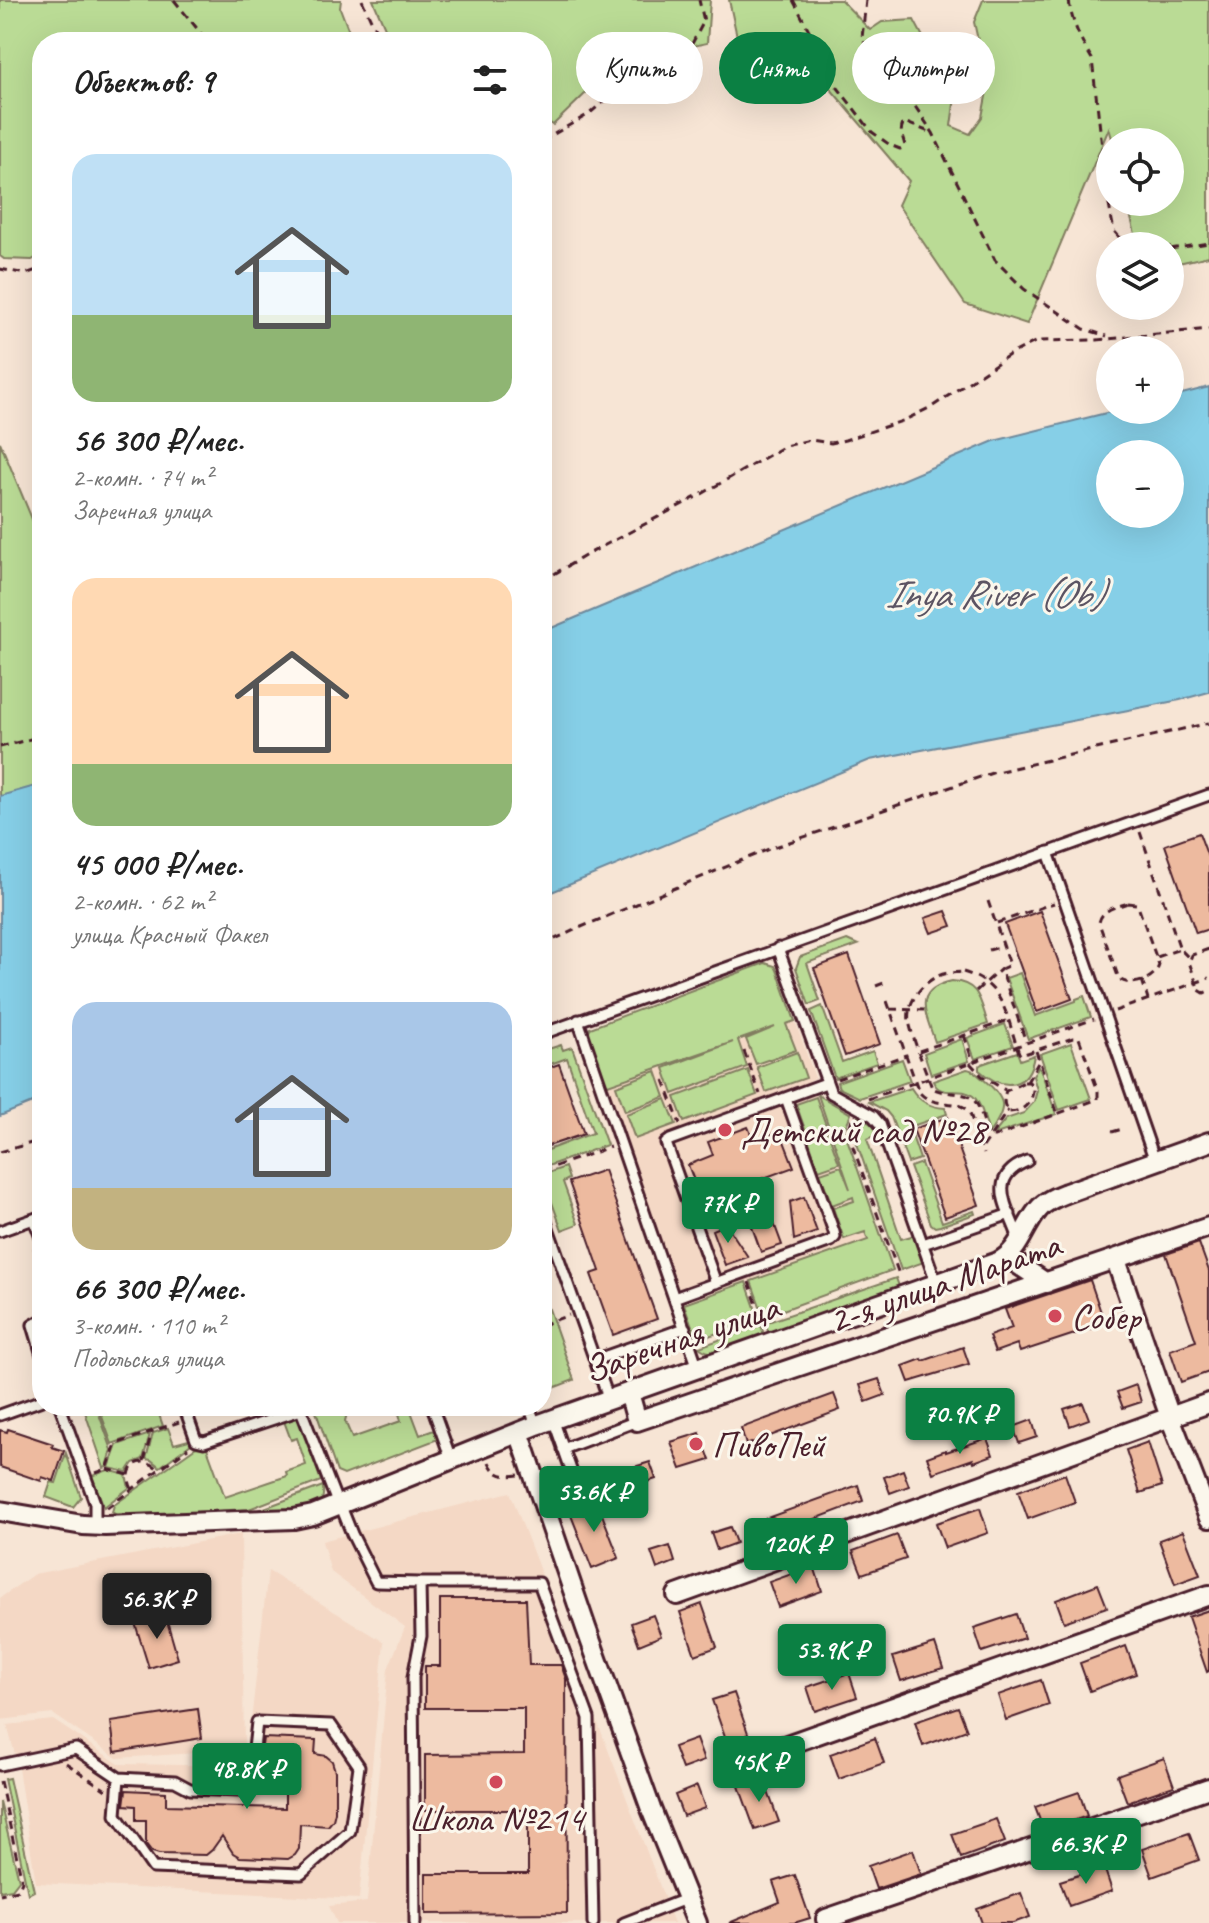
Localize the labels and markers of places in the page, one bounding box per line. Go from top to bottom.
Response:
place label: Детский сад №28 [741,1107,990,1154]
marker: Детский сад №28 [716,1121,734,1139]
pin: 77K ₽ [672,1177,784,1245]
place label: Собер [1071,1293,1143,1340]
marker: Собер [1046,1307,1064,1325]
pin: 70.9K ₽ [886,1388,1034,1456]
place label: ПивоПей [712,1421,827,1468]
marker: ПивоПей [687,1435,705,1453]
pin: 53.6K ₽ [520,1466,668,1534]
pin: 120K ₽ [731,1518,861,1586]
pin: 56.3K ₽ [83,1573,231,1641]
pin: 53.9K ₽ [758,1624,906,1692]
pin: 45K ₽ [703,1736,815,1804]
pin: 48.8K ₽ [173,1743,321,1811]
marker: Школа №214 [487,1773,505,1791]
place label: Школа №214 [408,1795,588,1842]
pin: 66.3K ₽ [1012,1818,1160,1886]

